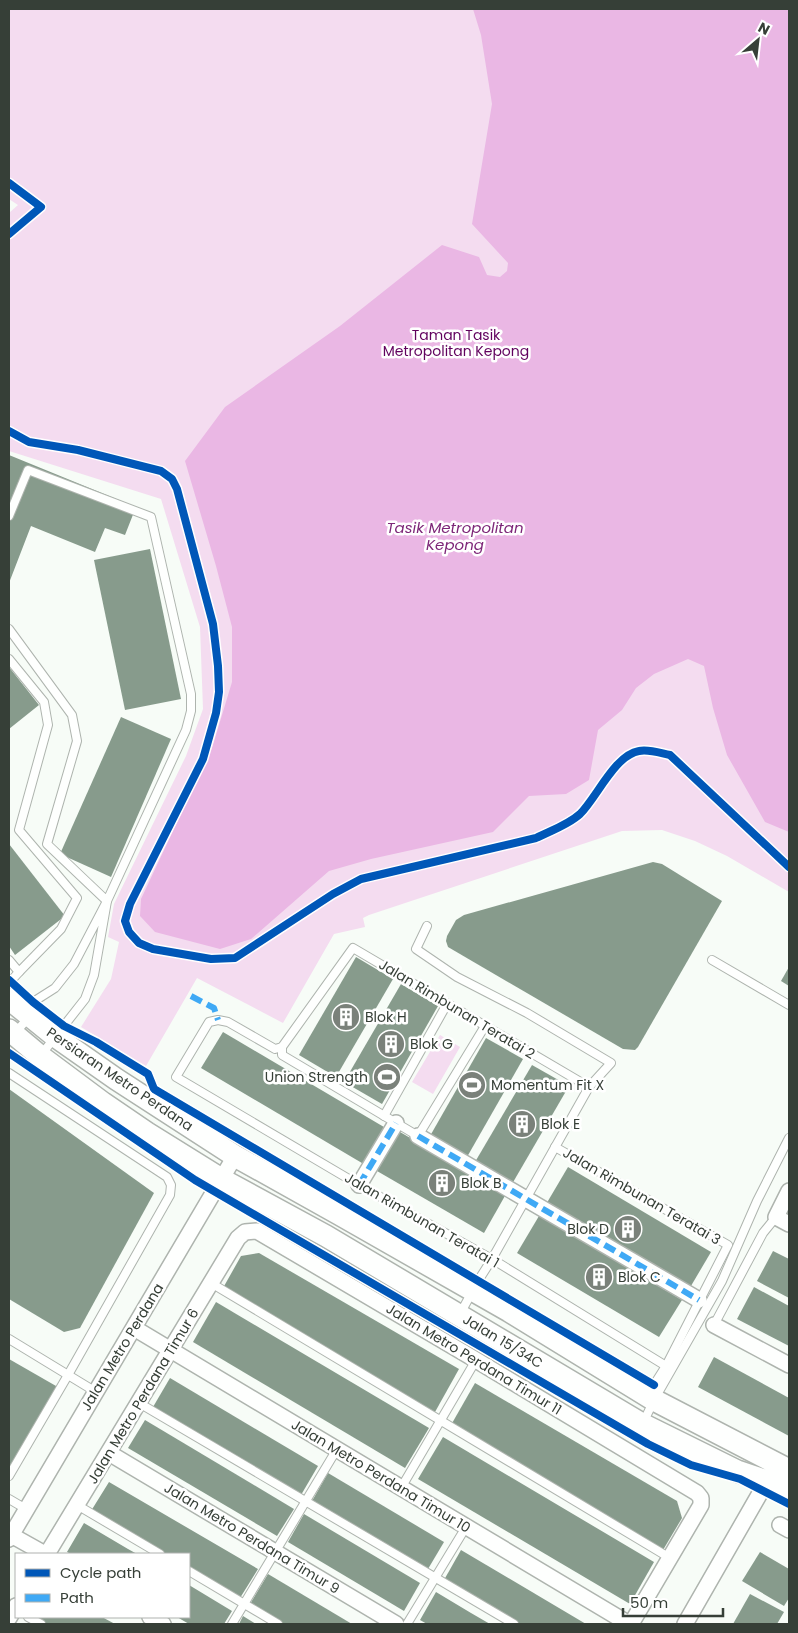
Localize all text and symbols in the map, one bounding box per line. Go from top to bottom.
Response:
north arrow [733,15,783,65]
text: N [755,17,773,40]
park label: Taman Tasik Metropolitan Kepong [383,325,529,361]
water label: Tasik Metropolitan Kepong [386,517,524,555]
street label: Jalan Rimbunan Teratai 2 [375,954,539,1064]
building icon: Blok H [331,1002,361,1032]
place label: Blok H [365,1007,407,1027]
street label: Persiaran Metro Perdana [43,1022,197,1136]
building icon: Blok G [376,1029,406,1059]
place label: Blok G [410,1034,453,1054]
sports icon: Union Strength [372,1062,402,1092]
place label: Union Strength [265,1067,368,1087]
sports icon: Momentum Fit X [457,1070,487,1100]
place label: Momentum Fit X [491,1075,605,1095]
building icon: Blok E [507,1109,537,1139]
place label: Blok E [541,1114,580,1134]
street label: Jalan Rimbunan Teratai 3 [559,1143,725,1249]
street label: Jalan Rimbunan Teratai 1 [341,1167,503,1273]
building icon: Blok B [427,1168,457,1198]
place label: Blok B [461,1173,502,1193]
building icon: Blok D [613,1214,643,1244]
place label: Blok D [567,1219,609,1239]
building icon: Blok C [584,1262,614,1292]
place label: Blok C [618,1267,661,1287]
street label: Jalan Metro Perdana [76,1279,168,1415]
street label: Jalan Metro Perdana Timur 11 [382,1298,566,1420]
street label: Jalan Metro Perdana Timur 6 [83,1304,204,1488]
street label: Jalan 15/34C [459,1309,547,1373]
street label: Jalan Metro Perdana Timur 10 [288,1414,474,1538]
street label: Jalan Metro Perdana Timur 9 [160,1478,344,1598]
legend [15,1553,190,1618]
text: Cycle path [60,1562,141,1583]
scale bar [623,1586,723,1618]
text: Path [60,1587,94,1608]
text: 50 m [630,1592,668,1613]

